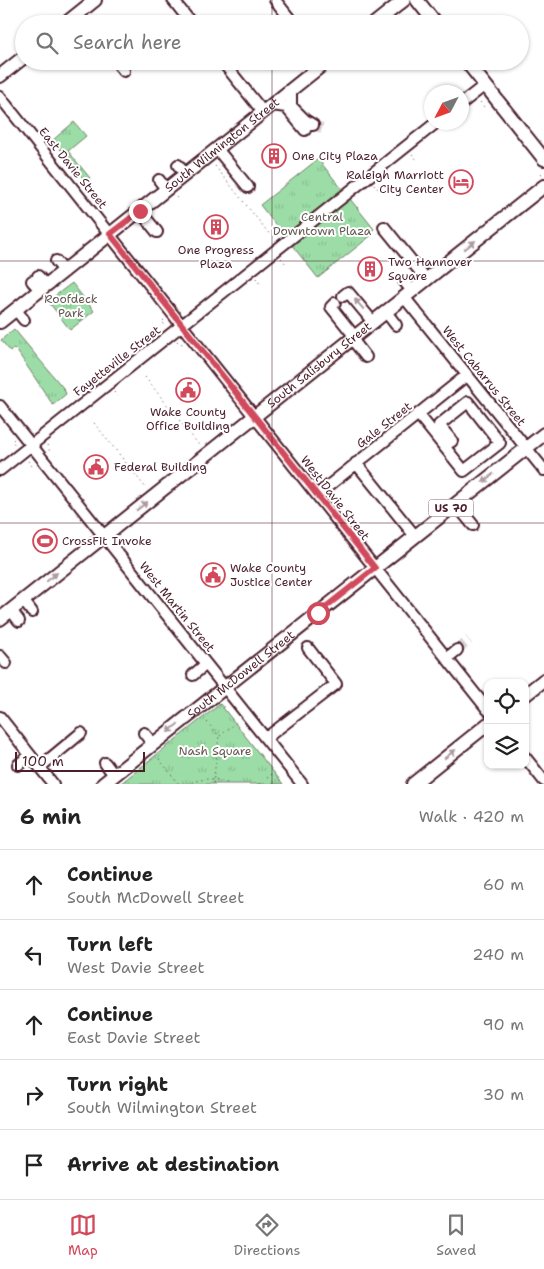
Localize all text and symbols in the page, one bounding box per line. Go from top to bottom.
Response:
search box [15,15,529,70]
icon: search [33,29,61,57]
text: Search here [73,30,182,55]
north arrow [424,85,469,130]
street label: South Wilmington Street [161,94,283,196]
street label: East Davie Street [35,124,111,212]
building icon: One City Plaza [261,143,287,169]
place label: One City Plaza [292,148,378,164]
place label: Raleigh Marriott City Center [346,167,444,197]
hotel icon: Raleigh Marriott City Center [448,169,474,195]
route end [129,200,152,223]
park label: Central Downtown Plaza [273,209,372,239]
building icon: One Progress Plaza [203,214,229,240]
one-way arrow [463,240,476,251]
place label: One Progress Plaza [178,242,254,272]
place label: Two Hannover Square [388,254,473,284]
building icon: Two Hannover Square [357,256,383,282]
park label: Roofdeck Park [44,291,98,321]
one-way arrow [353,298,364,311]
street label: South Salisbury Street [264,318,375,411]
street label: Fayetteville Street [70,322,164,400]
street label: West Cabarrus Street [439,323,529,429]
public building icon: Wake County Office Building [175,377,201,403]
street label: Gale Street [353,398,415,452]
place label: Wake County Office Building [146,404,230,434]
street label: West Davie Street [297,452,373,544]
public building icon: Federal Building [83,454,109,480]
place label: Federal Building [114,459,207,475]
one-way arrow [482,472,495,483]
road number: US 70 [428,499,474,516]
one-way arrow [135,500,148,511]
sports icon: CrossFit Invoke [32,528,58,554]
place label: CrossFit Invoke [62,533,152,549]
street label: West Martin Street [136,559,218,655]
place label: Wake County Justice Center [230,560,313,590]
public building icon: Wake County Justice Center [200,562,226,588]
one-way arrow [45,572,58,583]
route start [307,602,330,625]
street label: South McDowell Street [184,627,298,722]
map controls [484,679,529,769]
button: locate [484,679,529,724]
one-way arrow [167,723,180,734]
button: layers [484,724,529,769]
park label: Nash Square [178,743,252,759]
scale bar [15,749,145,772]
one-way arrow [443,749,456,760]
text: 100 m [22,752,64,770]
text: 6 min [20,803,81,831]
text: Walk · 420 m [419,806,524,827]
text: Continue [67,862,153,887]
icon: ahead [20,871,48,899]
text: 60 m [483,874,524,895]
text: South McDowell Street [67,887,244,908]
text: Turn left [67,932,153,957]
icon: left [20,941,48,969]
text: 240 m [472,944,524,965]
text: West Davie Street [67,957,205,978]
text: Continue [67,1002,153,1027]
icon: ahead [20,1011,48,1039]
text: 90 m [483,1014,524,1035]
text: East Davie Street [67,1027,201,1048]
text: Turn right [67,1072,168,1097]
icon: right [20,1081,48,1109]
text: 30 m [483,1084,524,1105]
text: South Wilmington Street [67,1097,257,1118]
icon: arrive [20,1151,48,1179]
text: Arrive at destination [67,1152,279,1177]
tab: Map [68,1211,98,1259]
tab: Directions [234,1211,300,1259]
tab: Saved [436,1211,476,1259]

